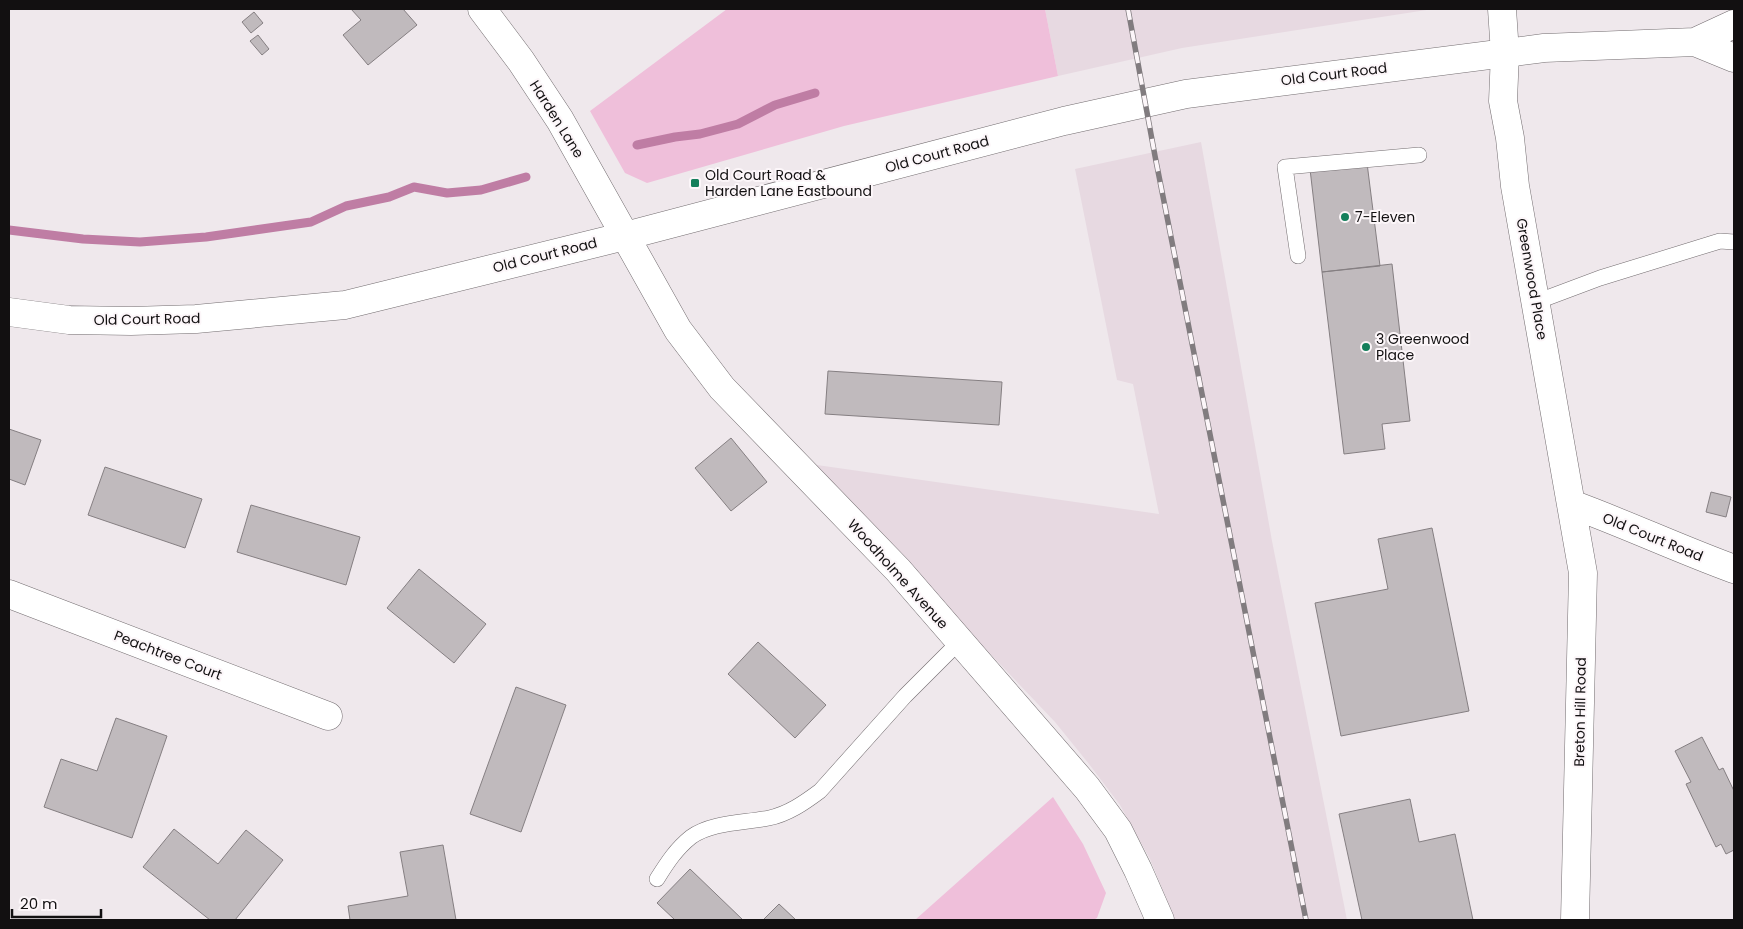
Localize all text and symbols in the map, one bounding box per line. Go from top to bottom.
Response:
street label: Old Court Road [1280,58,1388,90]
street label: Harden Lane [525,76,589,162]
street label: Old Court Road [883,131,991,177]
place label: Old Court Road & Harden Lane Eastbound [705,165,872,201]
marker: Old Court Road & Harden Lane Eastbound [689,177,701,189]
place label: 7-Eleven [1355,207,1415,227]
marker: 7-Eleven [1339,211,1351,223]
street label: Greenwood Place [1511,217,1553,342]
street label: Old Court Road [491,232,599,278]
street label: Old Court Road [93,308,201,330]
place label: 3 Greenwood Place [1376,329,1469,365]
marker: 3 Greenwood Place [1360,341,1372,353]
street label: Old Court Road [1600,508,1706,566]
street label: Woodholme Avenue [843,515,953,634]
street label: Peachtree Court [111,625,225,685]
street label: Breton Hill Road [1569,657,1591,767]
scale bar [12,886,101,918]
text: 20 m [20,893,58,914]

